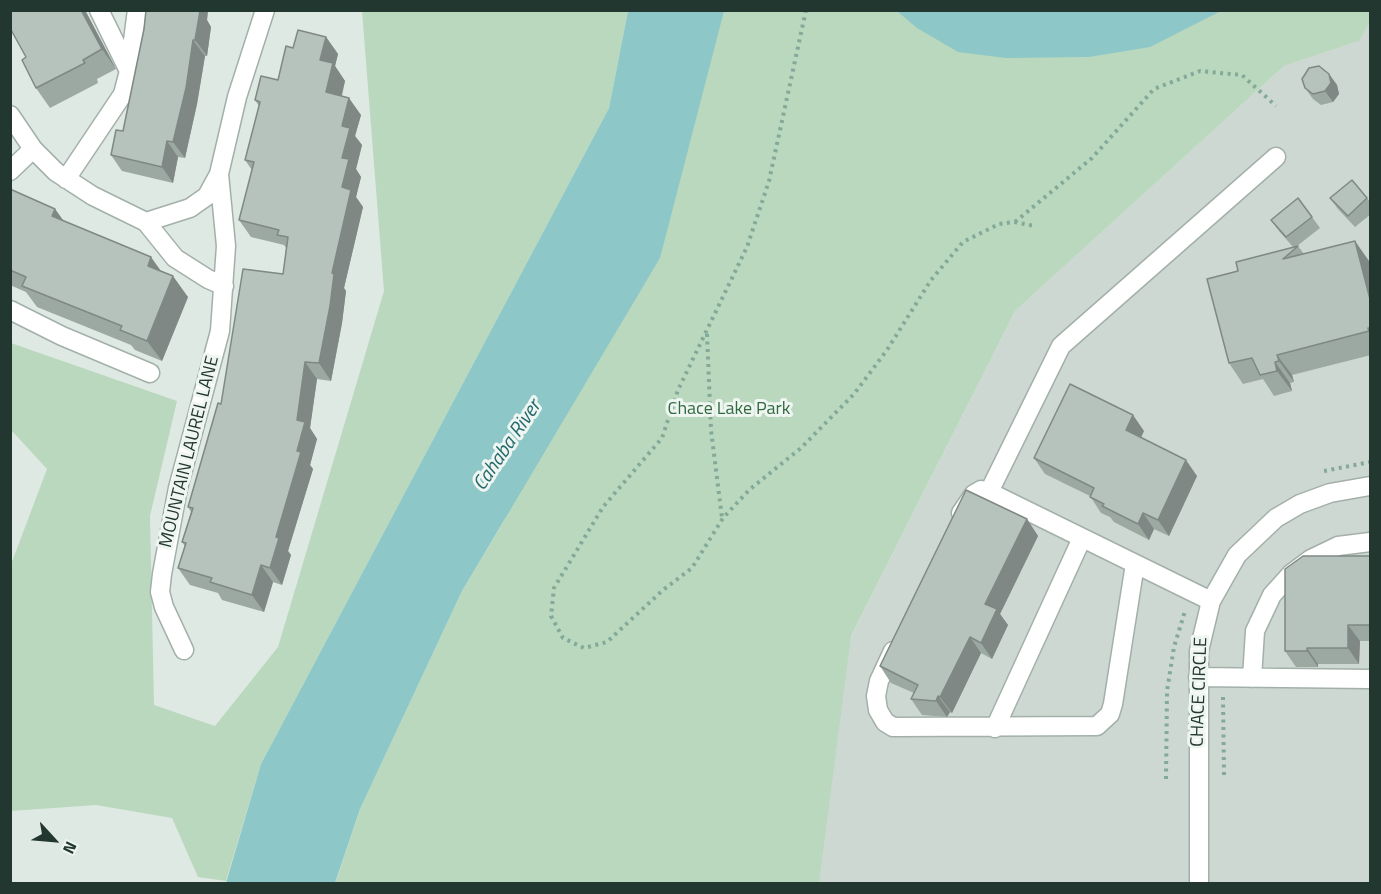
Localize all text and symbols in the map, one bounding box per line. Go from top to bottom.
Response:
street label: MOUNTAIN LAUREL LANE [156,354,224,550]
water label: Cahaba River [469,396,547,496]
park label: Chace Lake Park [668,399,790,421]
street label: CHACE CIRCLE [1187,637,1213,747]
north arrow [24,810,84,870]
text: N [57,838,83,858]

